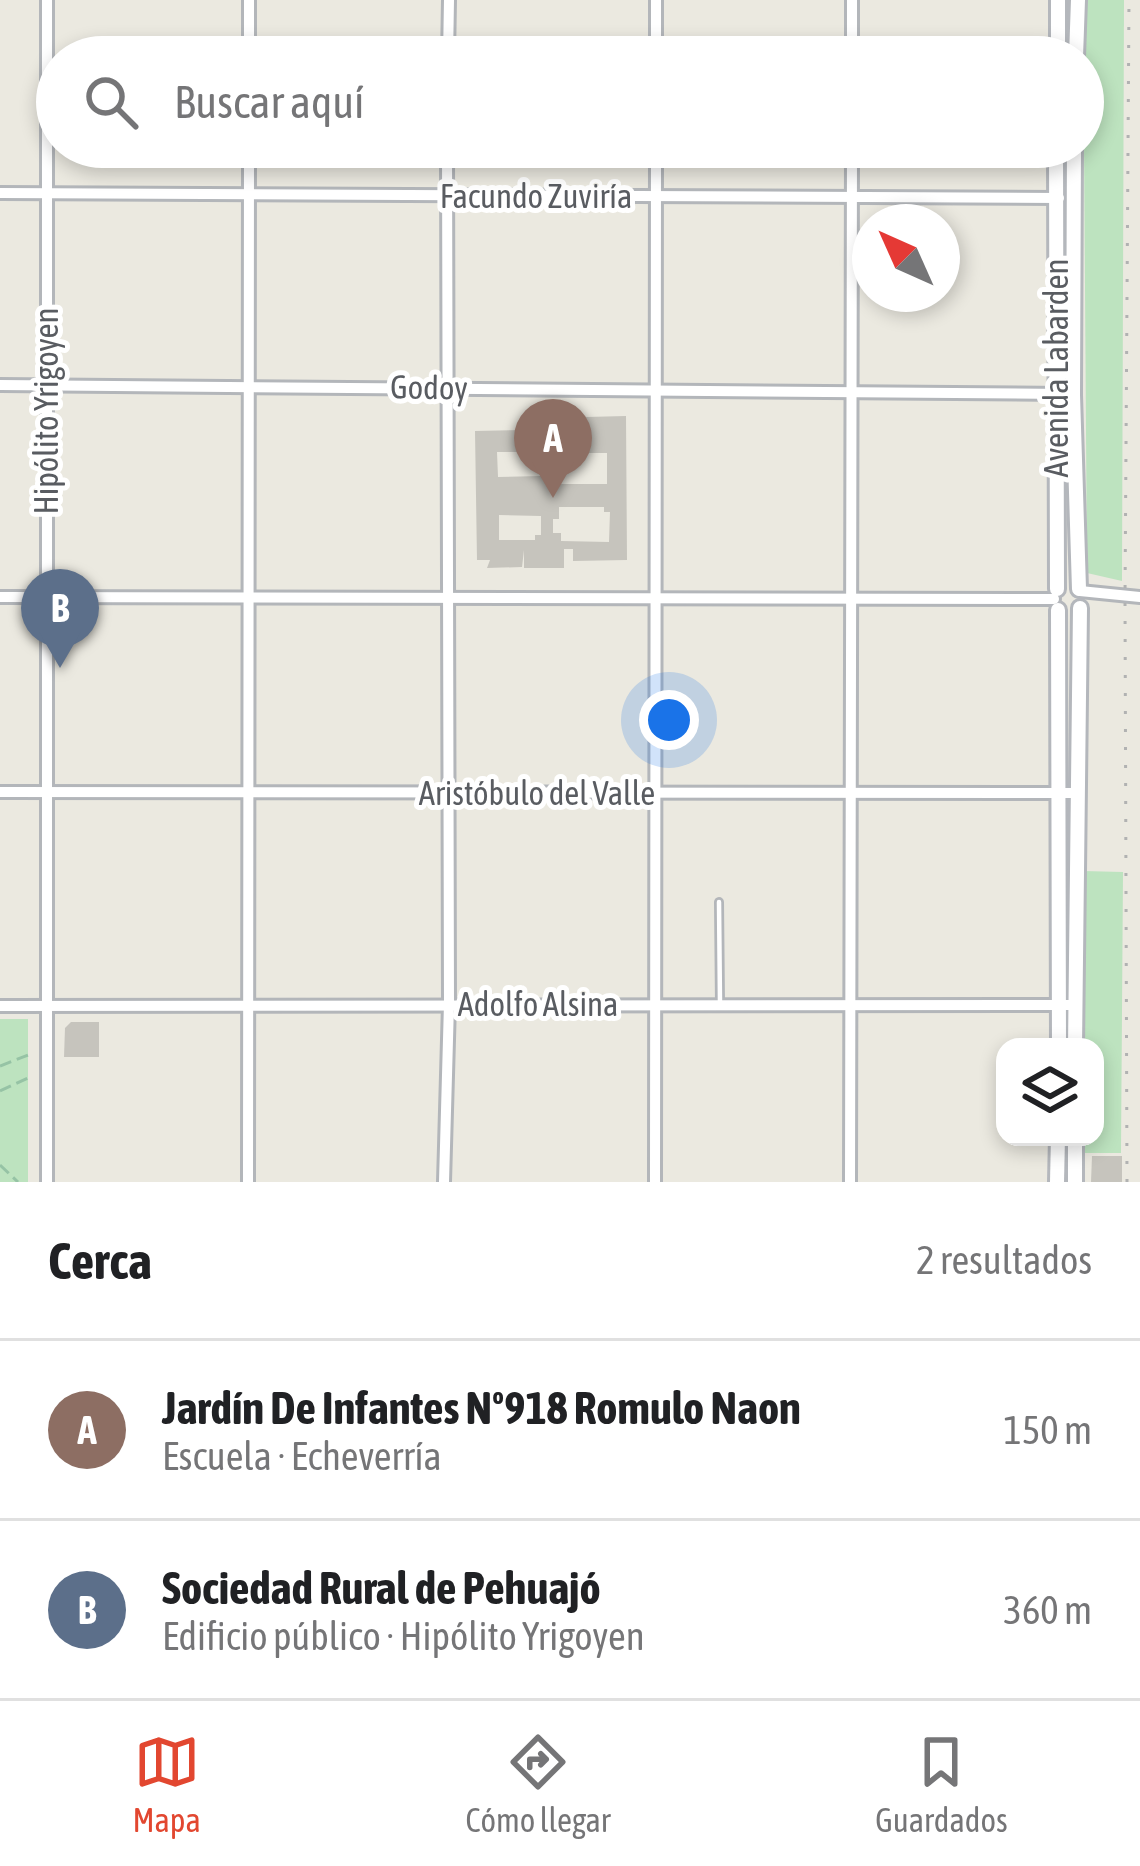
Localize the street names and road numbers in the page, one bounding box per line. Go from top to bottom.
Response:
street label: Facundo Zuviría [440,177,632,215]
street label: Avenida Labarden [1037,259,1075,478]
street label: Hipólito Yrigoyen [27,307,65,515]
street label: Godoy [390,367,468,407]
street label: Aristóbulo del Valle [419,774,655,812]
street label: Adolfo Alsina [458,985,618,1023]

